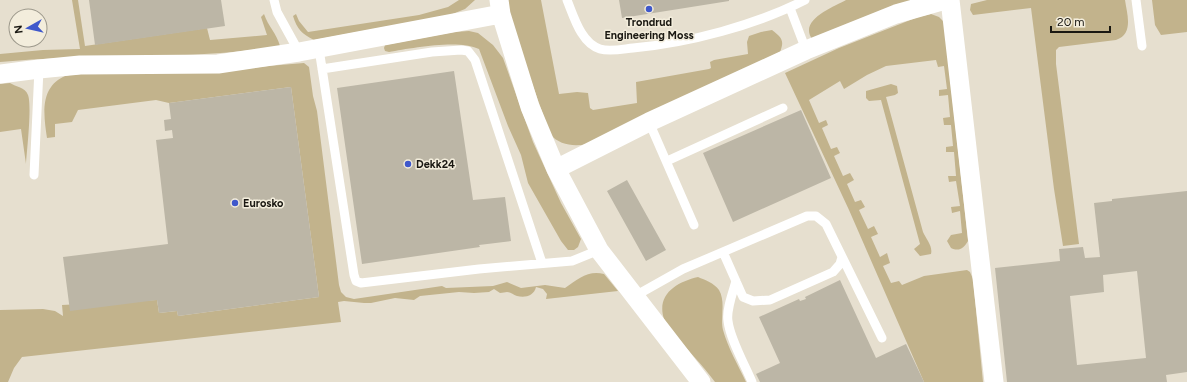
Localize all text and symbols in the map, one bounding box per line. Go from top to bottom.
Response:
marker: Trondrud Engineering Moss [644,4,654,14]
north arrow [8,8,48,48]
scale bar [1051,8,1110,34]
text: 20 m [1057,15,1085,29]
place label: Trondrud Engineering Moss [604,16,694,42]
text: N [12,24,26,34]
place label: Dekk24 [416,158,455,171]
marker: Dekk24 [403,159,413,169]
place label: Eurosko [243,197,284,210]
marker: Eurosko [230,198,240,208]

